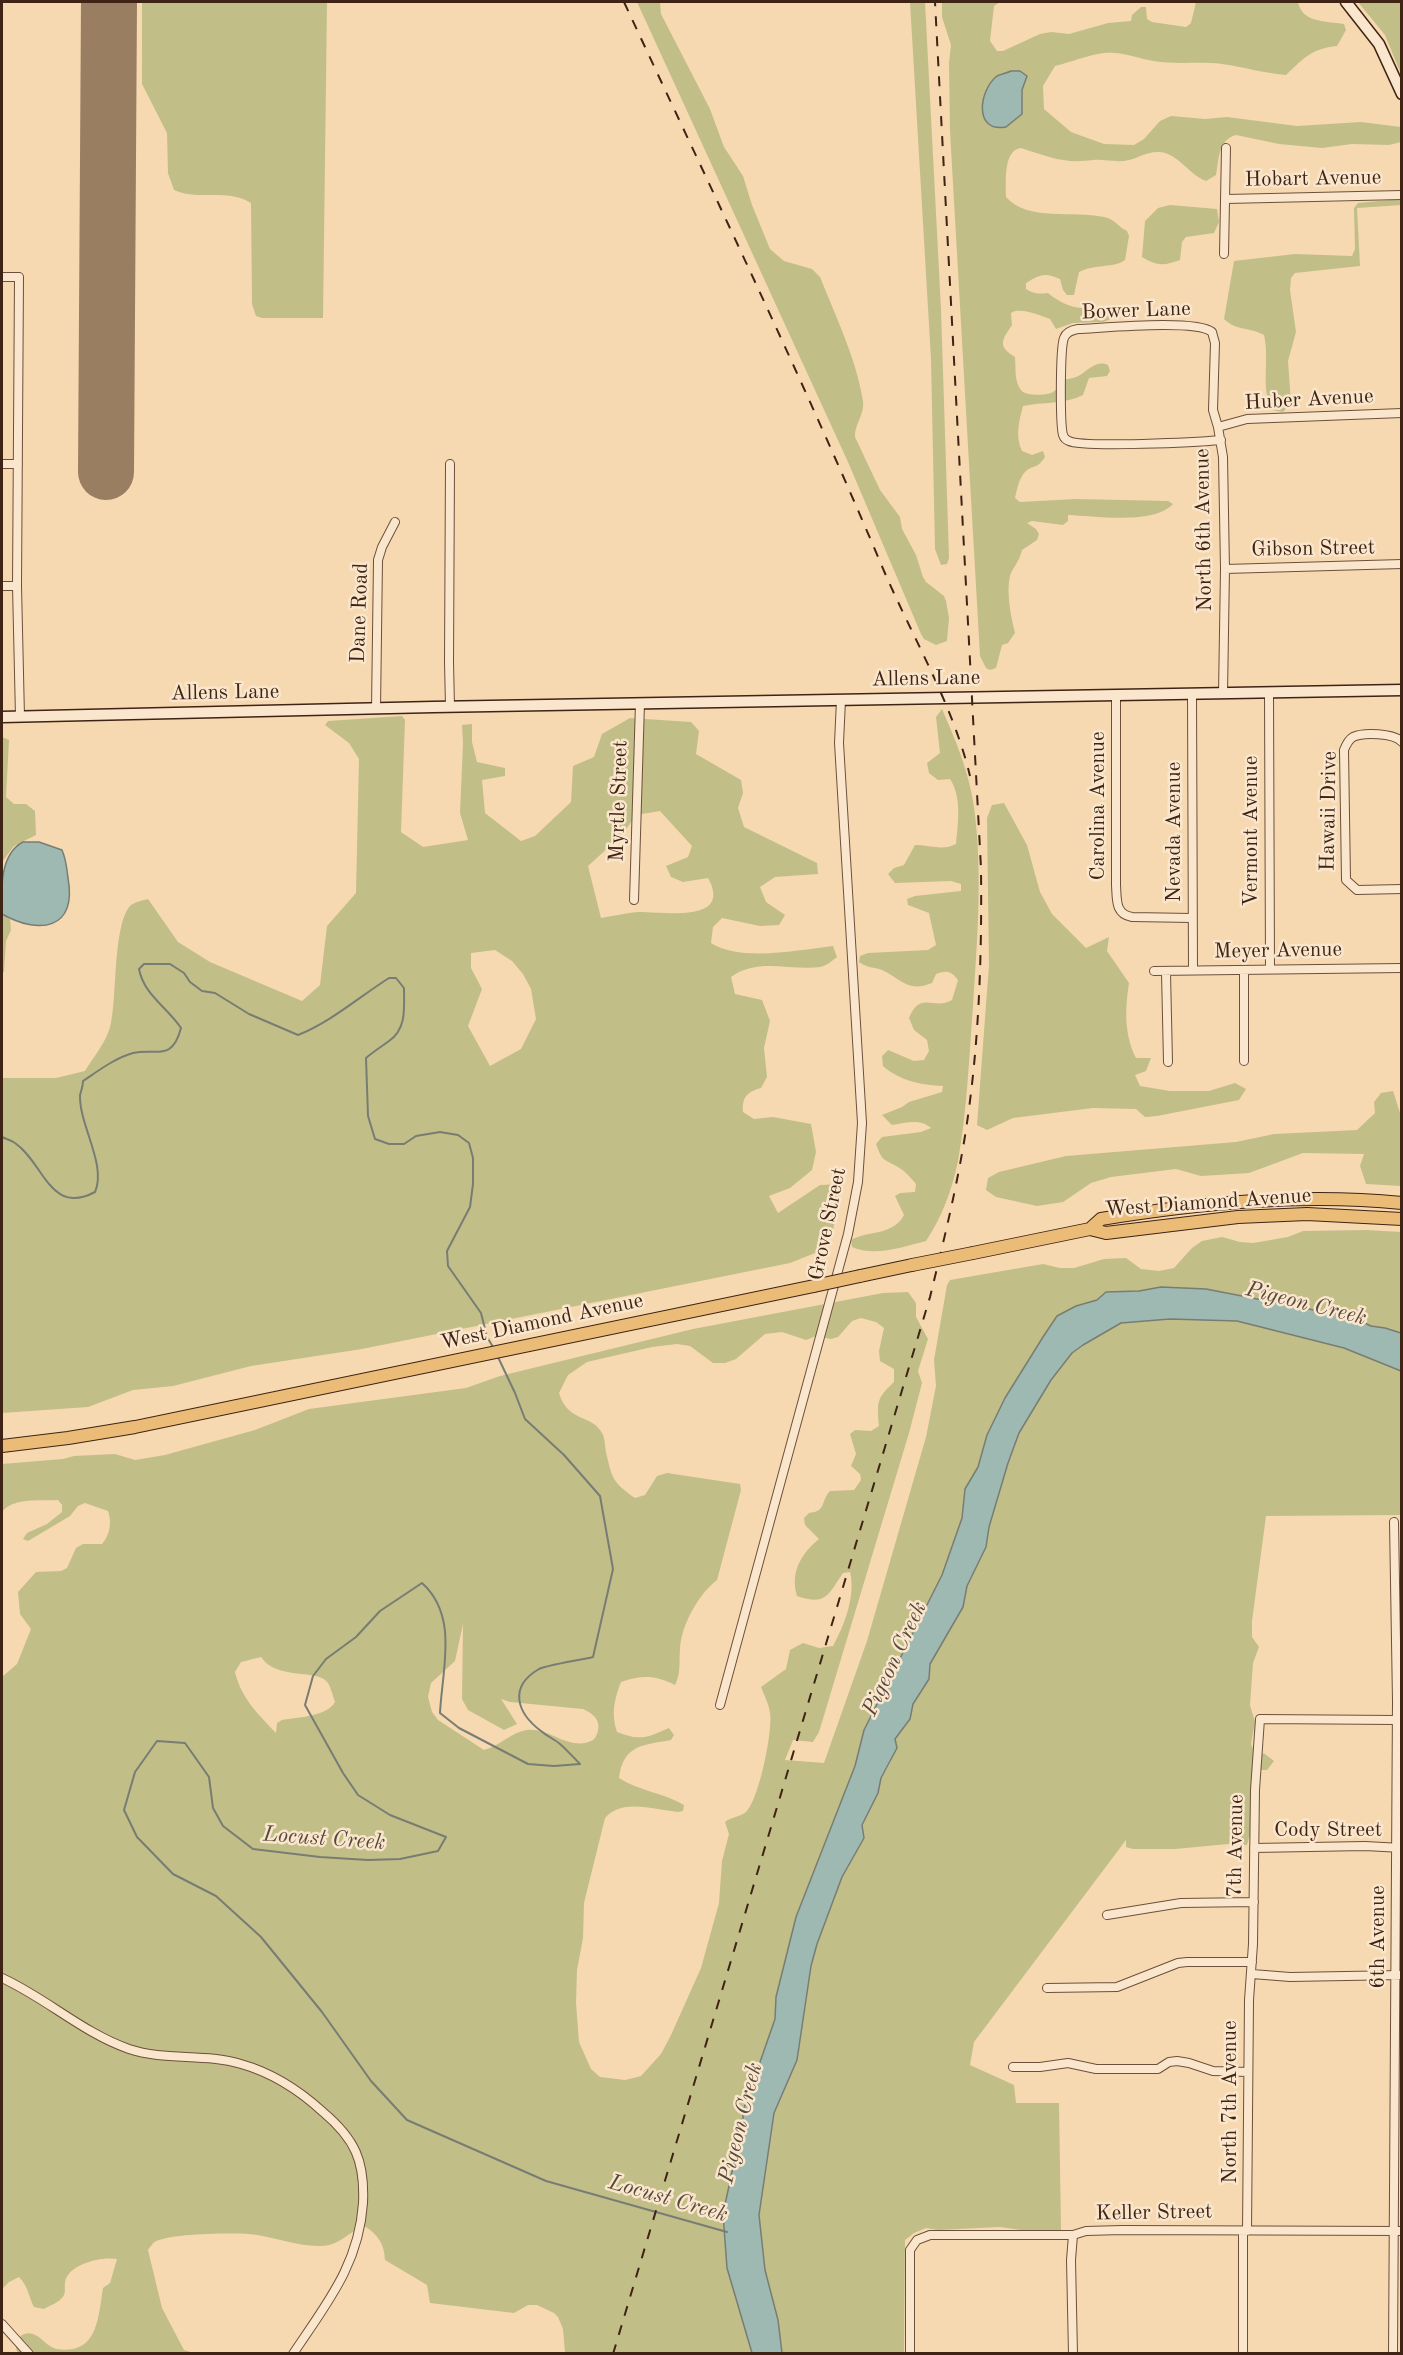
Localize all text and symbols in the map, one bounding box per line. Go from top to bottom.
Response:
street label: Hobart Avenue [1244,165,1382,193]
street label: Bower Lane [1081,296,1191,326]
street label: Huber Avenue [1244,384,1374,416]
street label: North 6th Avenue [1190,448,1218,612]
street label: Gibson Street [1251,535,1375,563]
street label: Dane Road [346,562,374,664]
street label: Allens Lane [871,665,981,693]
street label: Allens Lane [170,679,280,707]
street label: Carolina Avenue [1085,731,1111,881]
street label: Myrtle Street [604,740,634,862]
street label: Hawaii Drive [1315,751,1343,871]
street label: Vermont Avenue [1238,756,1264,906]
street label: Nevada Avenue [1161,762,1187,902]
street label: Meyer Avenue [1214,937,1342,965]
street label: Grove Street [804,1165,852,1283]
street label: West Diamond Avenue [1104,1183,1312,1223]
water label: Pigeon Creek [1243,1276,1369,1332]
street label: West Diamond Avenue [438,1288,646,1356]
water label: Pigeon Creek [857,1598,933,1720]
street label: 7th Avenue [1222,1794,1250,1898]
street label: Cody Street [1274,1817,1382,1843]
water label: Locust Creek [262,1822,386,1856]
street label: 6th Avenue [1365,1885,1391,1989]
street label: North 7th Avenue [1217,2020,1243,2184]
water label: Pigeon Creek [713,2060,769,2186]
water label: Locust Creek [605,2169,731,2229]
street label: Keller Street [1095,2199,1213,2227]

